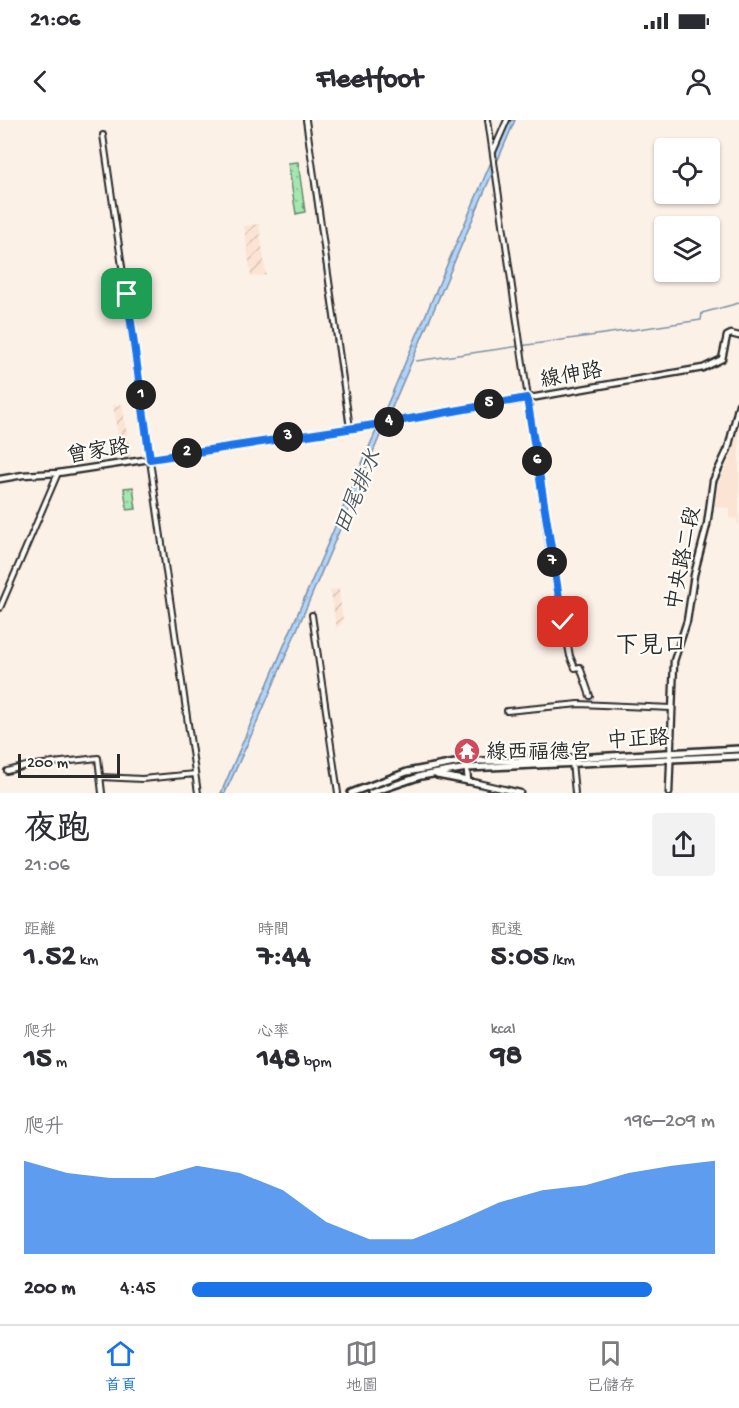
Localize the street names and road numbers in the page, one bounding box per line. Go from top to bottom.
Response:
street label: 線伸路 [538,358,605,395]
street label: 曾家路 [65,434,132,471]
street label: 中央路二段 [661,504,708,613]
street label: 中正路 [606,725,670,756]

